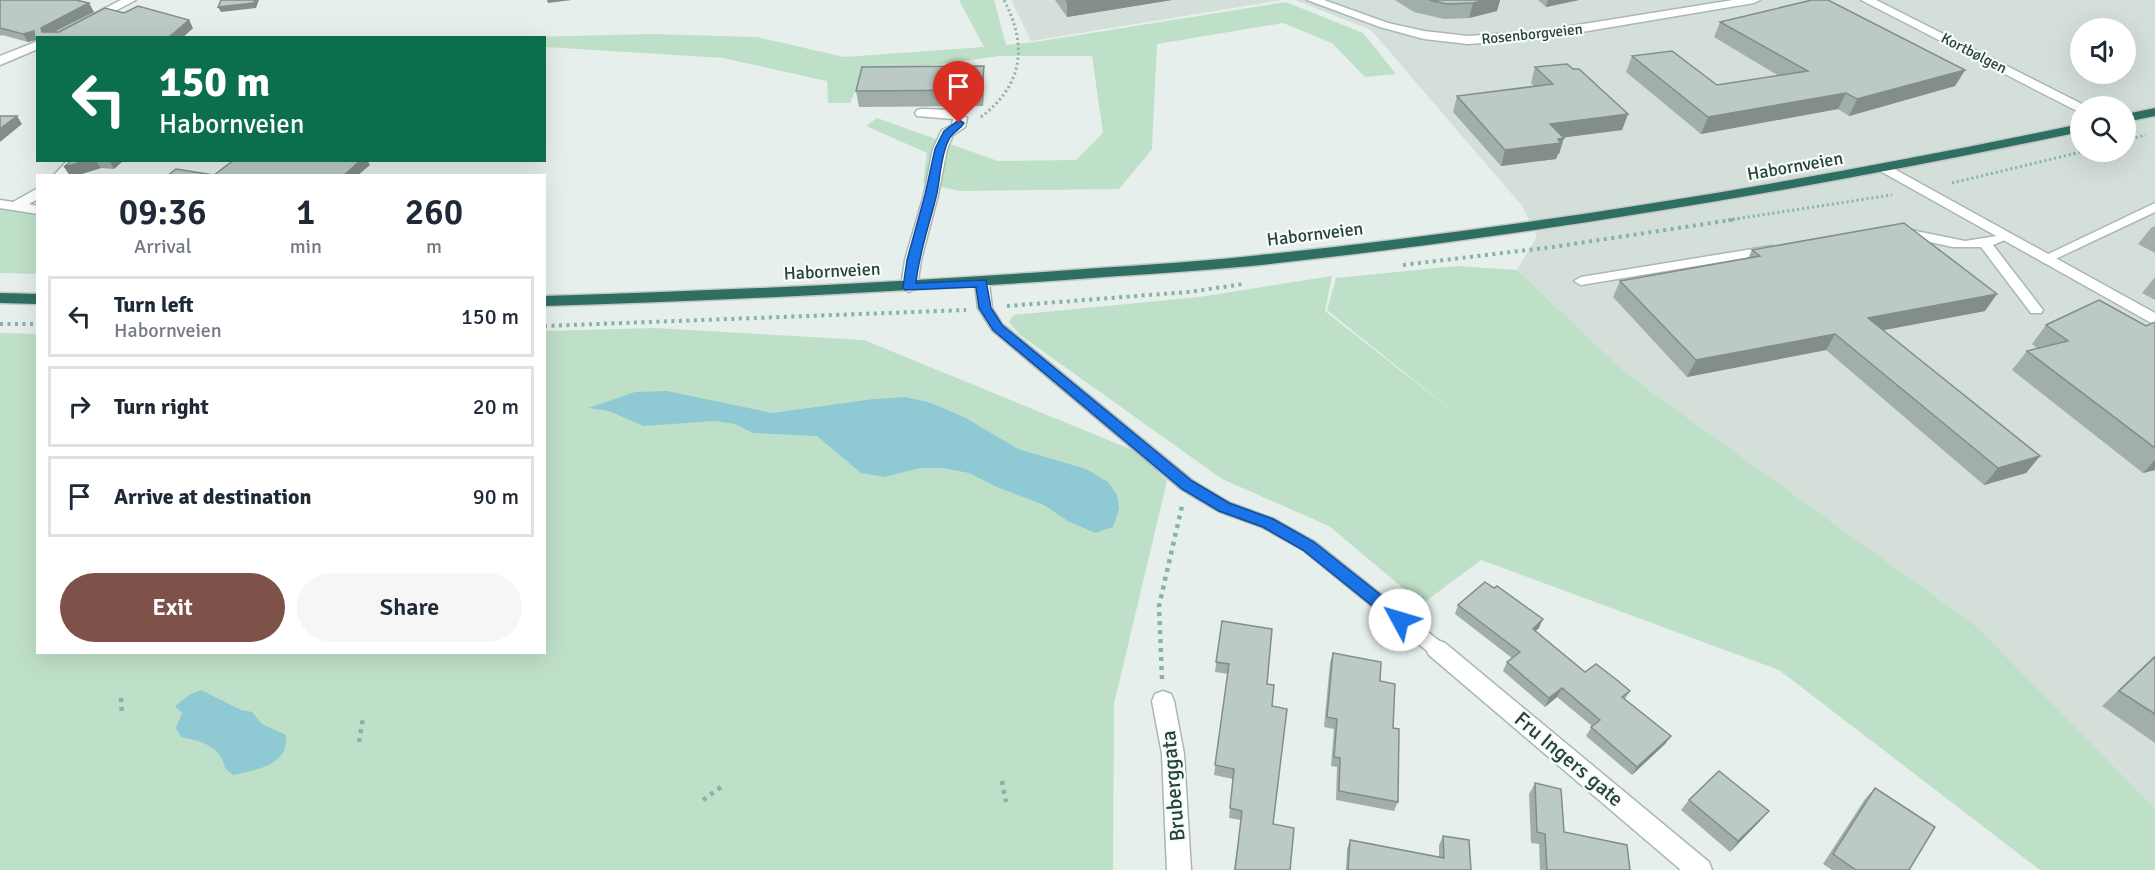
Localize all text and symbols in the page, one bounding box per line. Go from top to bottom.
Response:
map controls [2070,18,2136,162]
button: sound [2070,18,2136,84]
street label: Rosenborgveien [1480,20,1584,48]
street label: Kortbølgen [1938,29,2010,77]
text: 150 m [159,57,270,108]
icon: left [60,60,138,138]
pin [933,61,984,123]
icon: arrive [942,70,975,103]
button: search [2070,96,2136,162]
text: Habornveien [159,108,304,141]
street label: Habornveien [1745,147,1845,185]
text: 09:36 [119,190,207,235]
text: 1 [296,190,316,235]
text: 260 [405,190,463,235]
street label: Habornveien [1266,217,1364,251]
text: Arrival [134,234,192,259]
text: min [290,234,322,259]
text: m [426,234,442,259]
street label: Habornveien [783,257,881,285]
text: Turn left [114,291,194,318]
icon: left [63,300,96,333]
text: 150 m [461,303,519,330]
text: Habornveien [114,318,222,343]
icon: right [63,390,96,423]
text: Turn right [114,393,209,420]
text: 20 m [473,393,519,420]
icon: arrive [63,480,96,513]
text: Arrive at destination [114,483,311,510]
text: 90 m [473,483,519,510]
button: Exit [60,573,285,642]
button: Share [297,573,522,642]
position arrow [1368,588,1432,652]
street label: Fru Ingers gate [1509,706,1629,812]
street label: Bruberggata [1155,729,1191,843]

